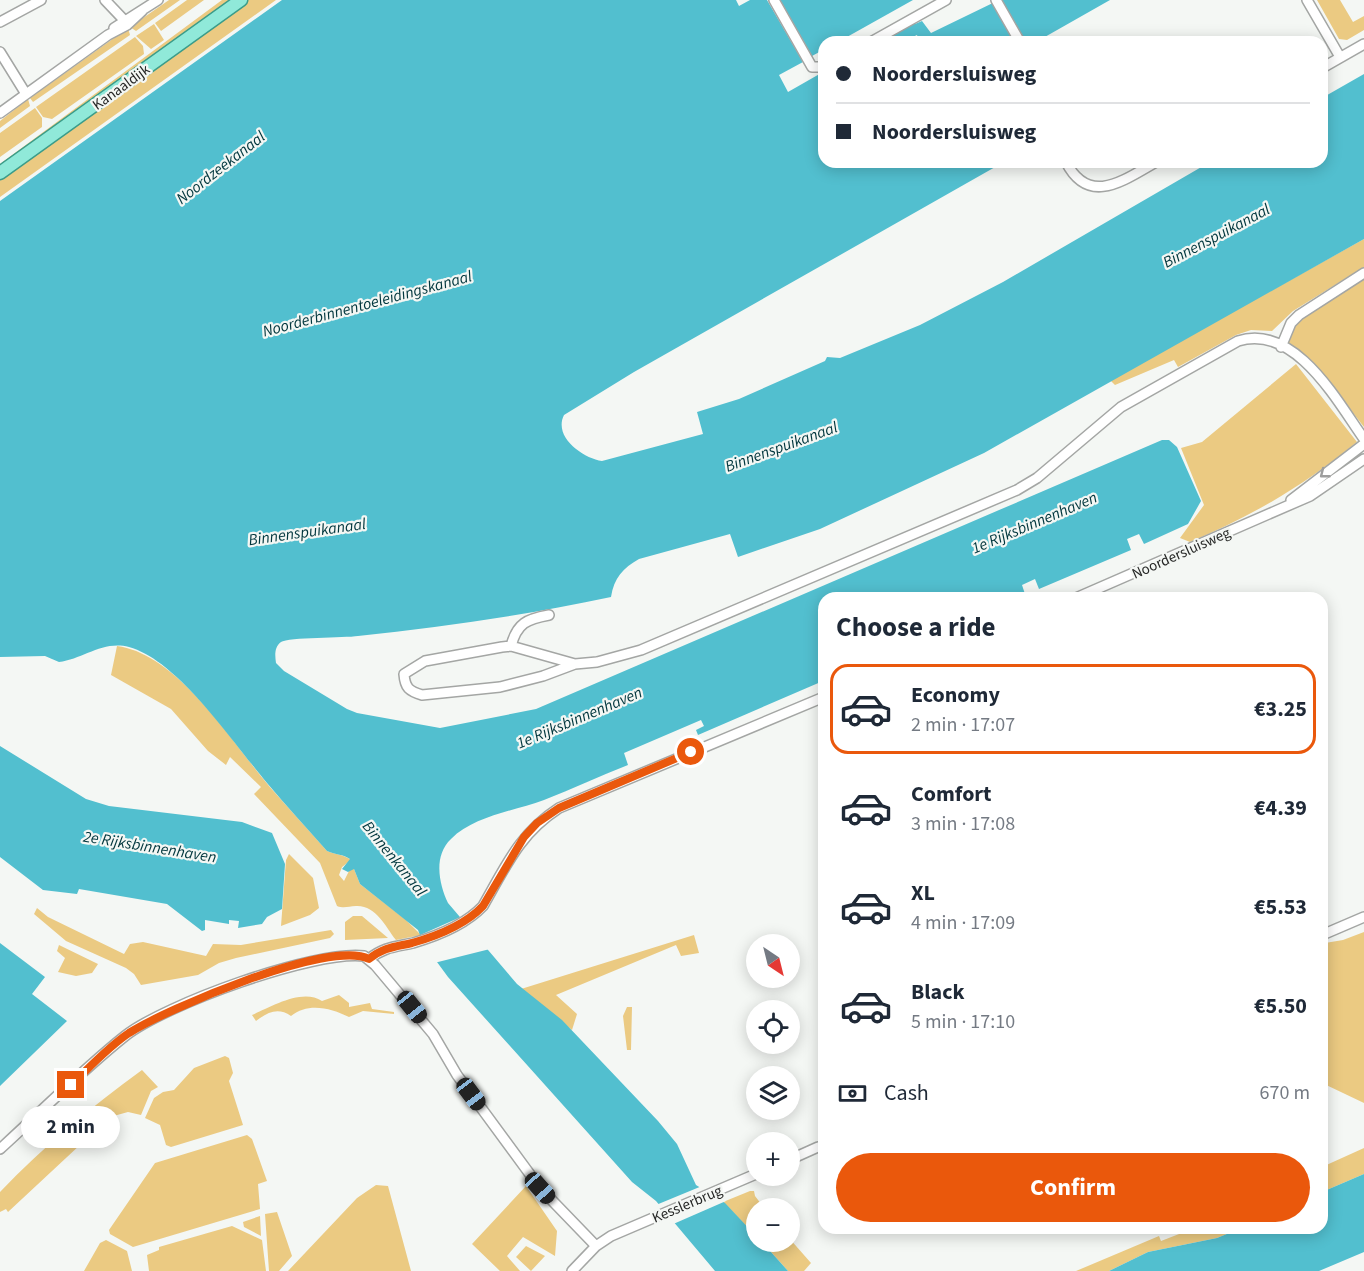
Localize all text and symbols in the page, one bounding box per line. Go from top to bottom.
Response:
text: Noordersluisweg [872,58,1036,90]
street label: Kanaaldijk [88,59,155,115]
text: Noordersluisweg [872,116,1036,148]
water label: Noordzeekanaal [172,126,270,210]
water label: Binnenspuikanaal [1159,198,1274,273]
water label: Noorderbinnentoeleidingskanaal [260,265,474,343]
water label: Binnenspuikanaal [722,416,841,478]
one-way arrow [1320,467,1331,478]
water label: 1e Rijksbinnenhaven [968,487,1101,559]
water label: Binnenspuikanaal [247,513,367,551]
street label: Noordersluisweg [1129,522,1234,585]
text: Choose a ride [836,608,996,647]
text: Economy [911,679,1000,711]
water label: 1e Rijksbinnenhaven [513,682,646,754]
icon: car [839,682,893,736]
text: €3.25 [1254,693,1307,725]
text: 2 min · 17:07 [911,711,1015,739]
route start [677,738,704,765]
text: Comfort [911,778,992,810]
icon: car [839,781,893,835]
text: €4.39 [1254,792,1307,824]
text: 3 min · 17:08 [911,810,1015,838]
water label: Binnenkanaal [357,816,431,901]
water label: 2e Rijksbinnenhaven [81,825,218,868]
text: XL [911,877,935,909]
icon: car [839,880,893,934]
text: €5.53 [1254,891,1307,923]
text: 4 min · 17:09 [911,909,1015,937]
north arrow [746,934,800,988]
map controls [746,934,800,1252]
text: Black [911,976,965,1008]
icon: car [839,979,893,1033]
car [394,987,430,1027]
text: €5.50 [1254,990,1307,1022]
button: locate [746,1000,800,1054]
text: 5 min · 17:10 [911,1008,1015,1036]
button: layers [746,1066,800,1120]
route end [57,1071,84,1098]
car [453,1074,489,1114]
icon: cash [836,1077,869,1110]
text: Cash [884,1077,929,1109]
text: 670 m [1260,1079,1310,1107]
callout: 2 min [22,1106,121,1148]
text: 2 min [46,1113,95,1141]
button: + [746,1132,800,1186]
button: Confirm [836,1153,1310,1222]
car [521,1169,559,1207]
street label: Kesslerbrug [649,1180,726,1229]
button: − [746,1198,800,1252]

